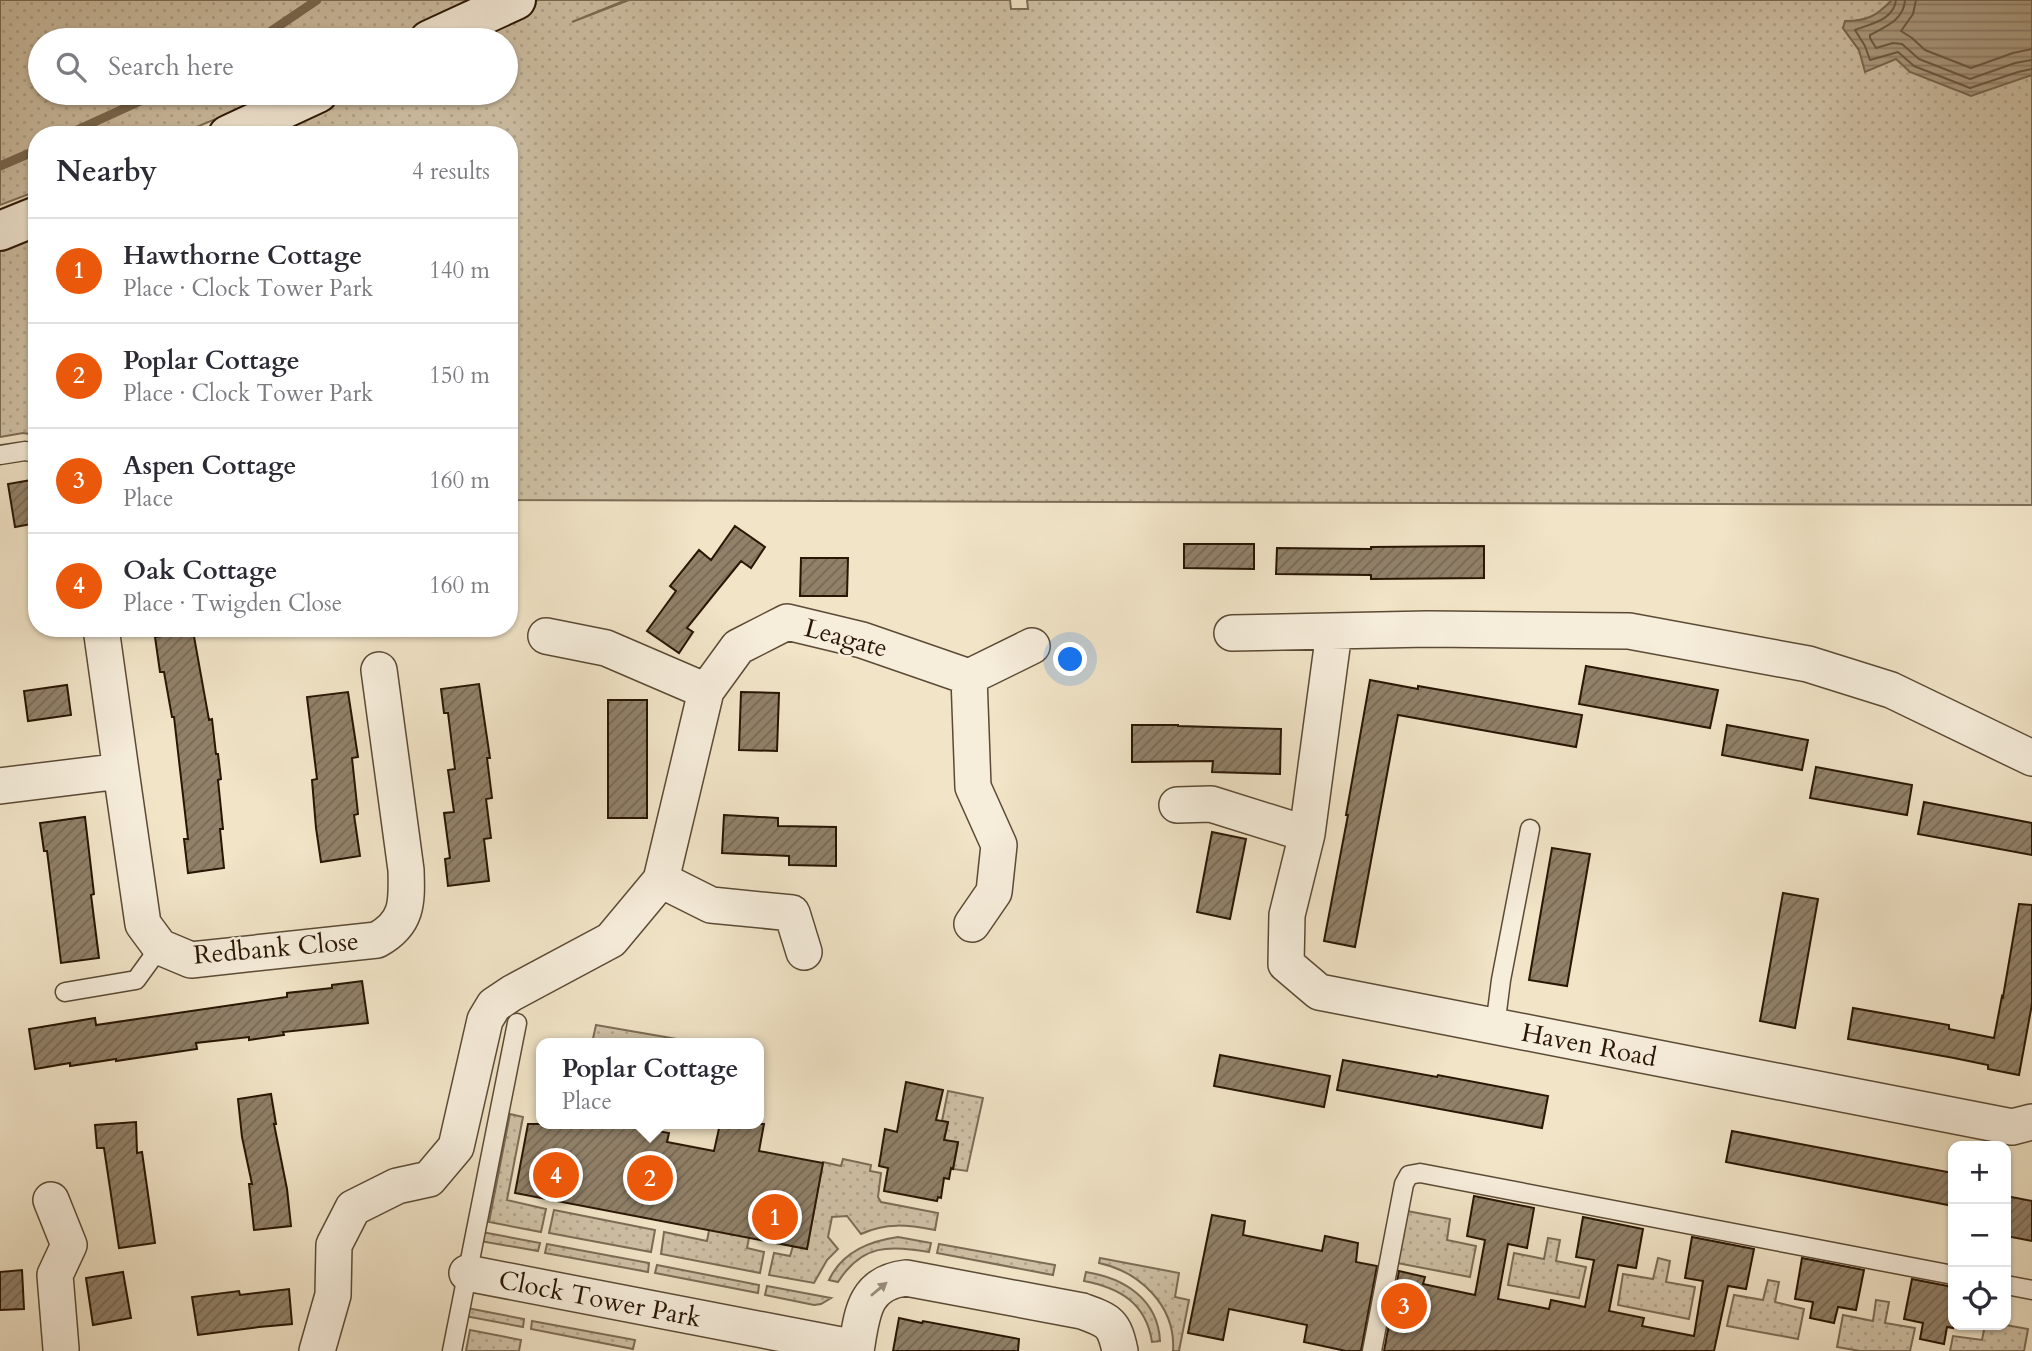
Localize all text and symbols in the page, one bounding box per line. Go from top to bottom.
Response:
search box [28,28,518,105]
icon: search [52,48,90,86]
text: Search here [108,49,234,84]
text: Nearby [56,151,157,192]
text: 4 results [412,156,490,187]
text: Hawthorne Cottage [123,238,362,273]
text: 1 [73,255,85,286]
text: 140 m [429,255,490,286]
text: Place · Clock Tower Park [123,273,373,304]
text: Poplar Cottage [123,343,300,378]
text: 2 [73,360,85,391]
text: 150 m [429,360,490,391]
text: Place · Clock Tower Park [123,378,373,409]
text: Aspen Cottage [123,448,296,483]
text: 3 [73,465,85,496]
text: 160 m [429,465,490,496]
text: Place [123,483,173,514]
text: Oak Cottage [123,553,277,588]
text: 4 [73,570,85,601]
text: 160 m [429,570,490,601]
text: Place · Twigden Close [123,588,342,619]
street label: Leagate [801,610,891,666]
your location [1053,642,1087,676]
street label: Redbank Close [192,923,360,973]
street label: Haven Road [1518,1015,1660,1075]
popup [536,1038,764,1129]
text: Poplar Cottage [562,1051,738,1086]
text: Place [562,1086,612,1117]
map controls [1948,1141,2011,1330]
button: + [1948,1141,2011,1204]
pin: 4 [533,1149,579,1201]
pin: 2 [627,1152,673,1204]
pin: 1 [752,1191,798,1243]
button: − [1948,1204,2011,1267]
street label: Clock Tower Park [496,1262,704,1336]
button: locate [1948,1267,2011,1330]
pin: 3 [1381,1280,1427,1332]
one-way arrow [870,1282,888,1297]

